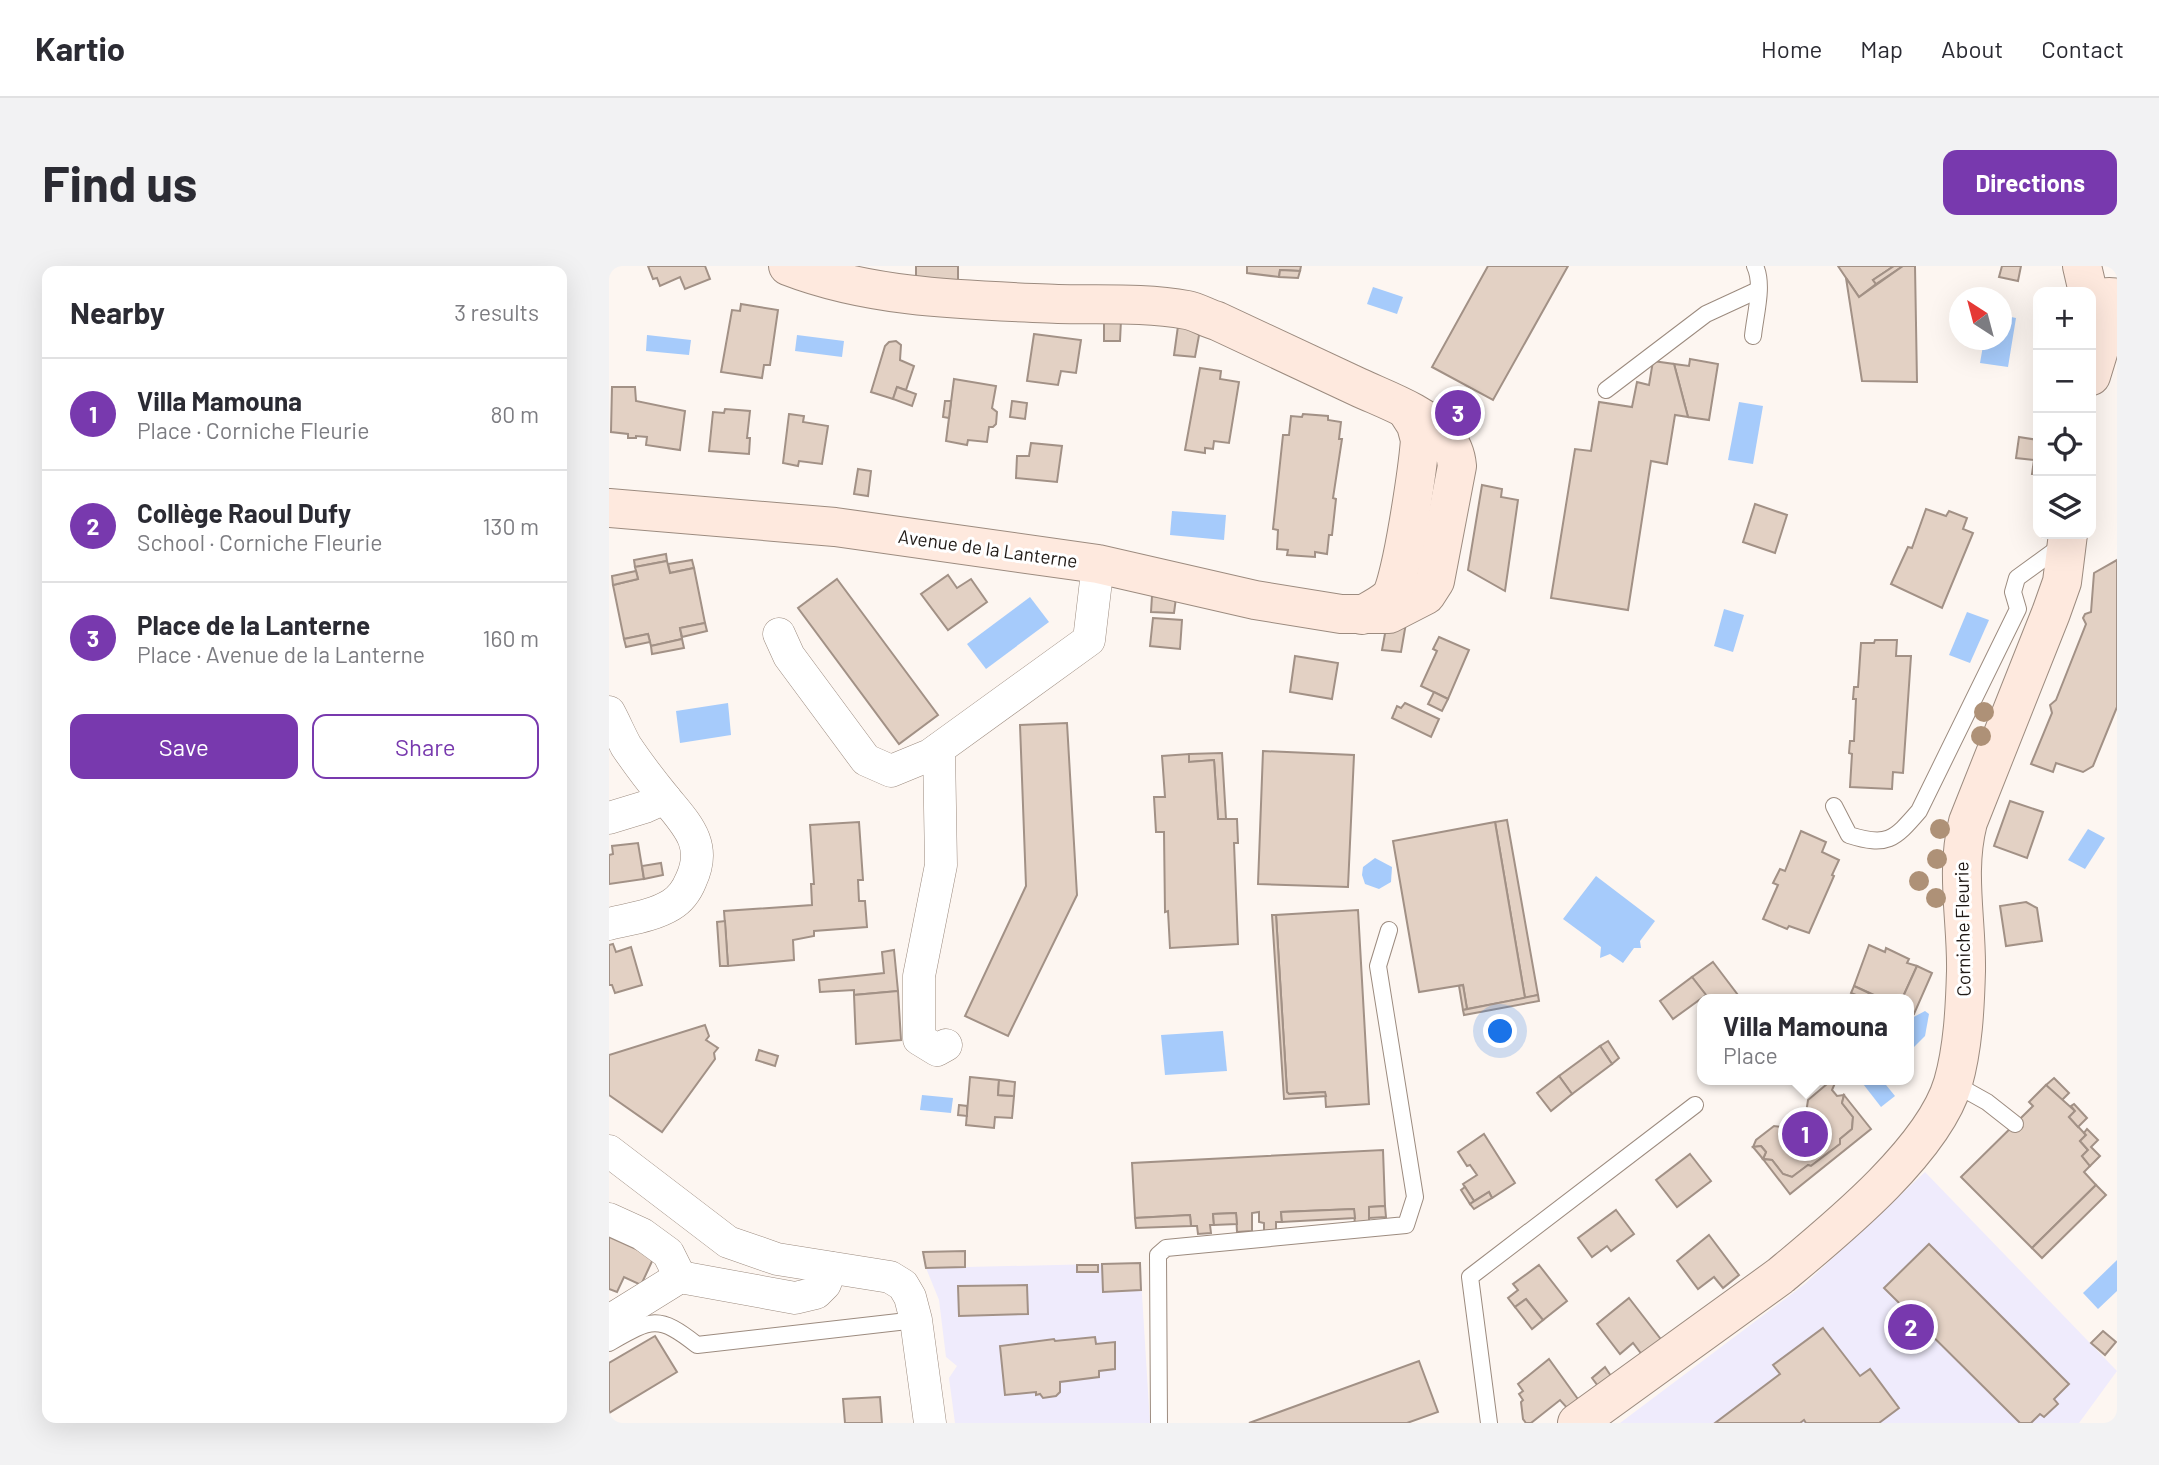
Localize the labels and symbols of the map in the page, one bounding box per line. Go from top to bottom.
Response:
north arrow [1949,287,2012,350]
pin: 3 [1435,387,1481,439]
street label: Avenue de la Lanterne [897,524,1079,572]
street label: Corniche Fleurie [1949,861,1975,997]
your location [1483,1014,1517,1048]
pin: 1 [1782,1108,1828,1160]
pin: 2 [1888,1301,1934,1353]

